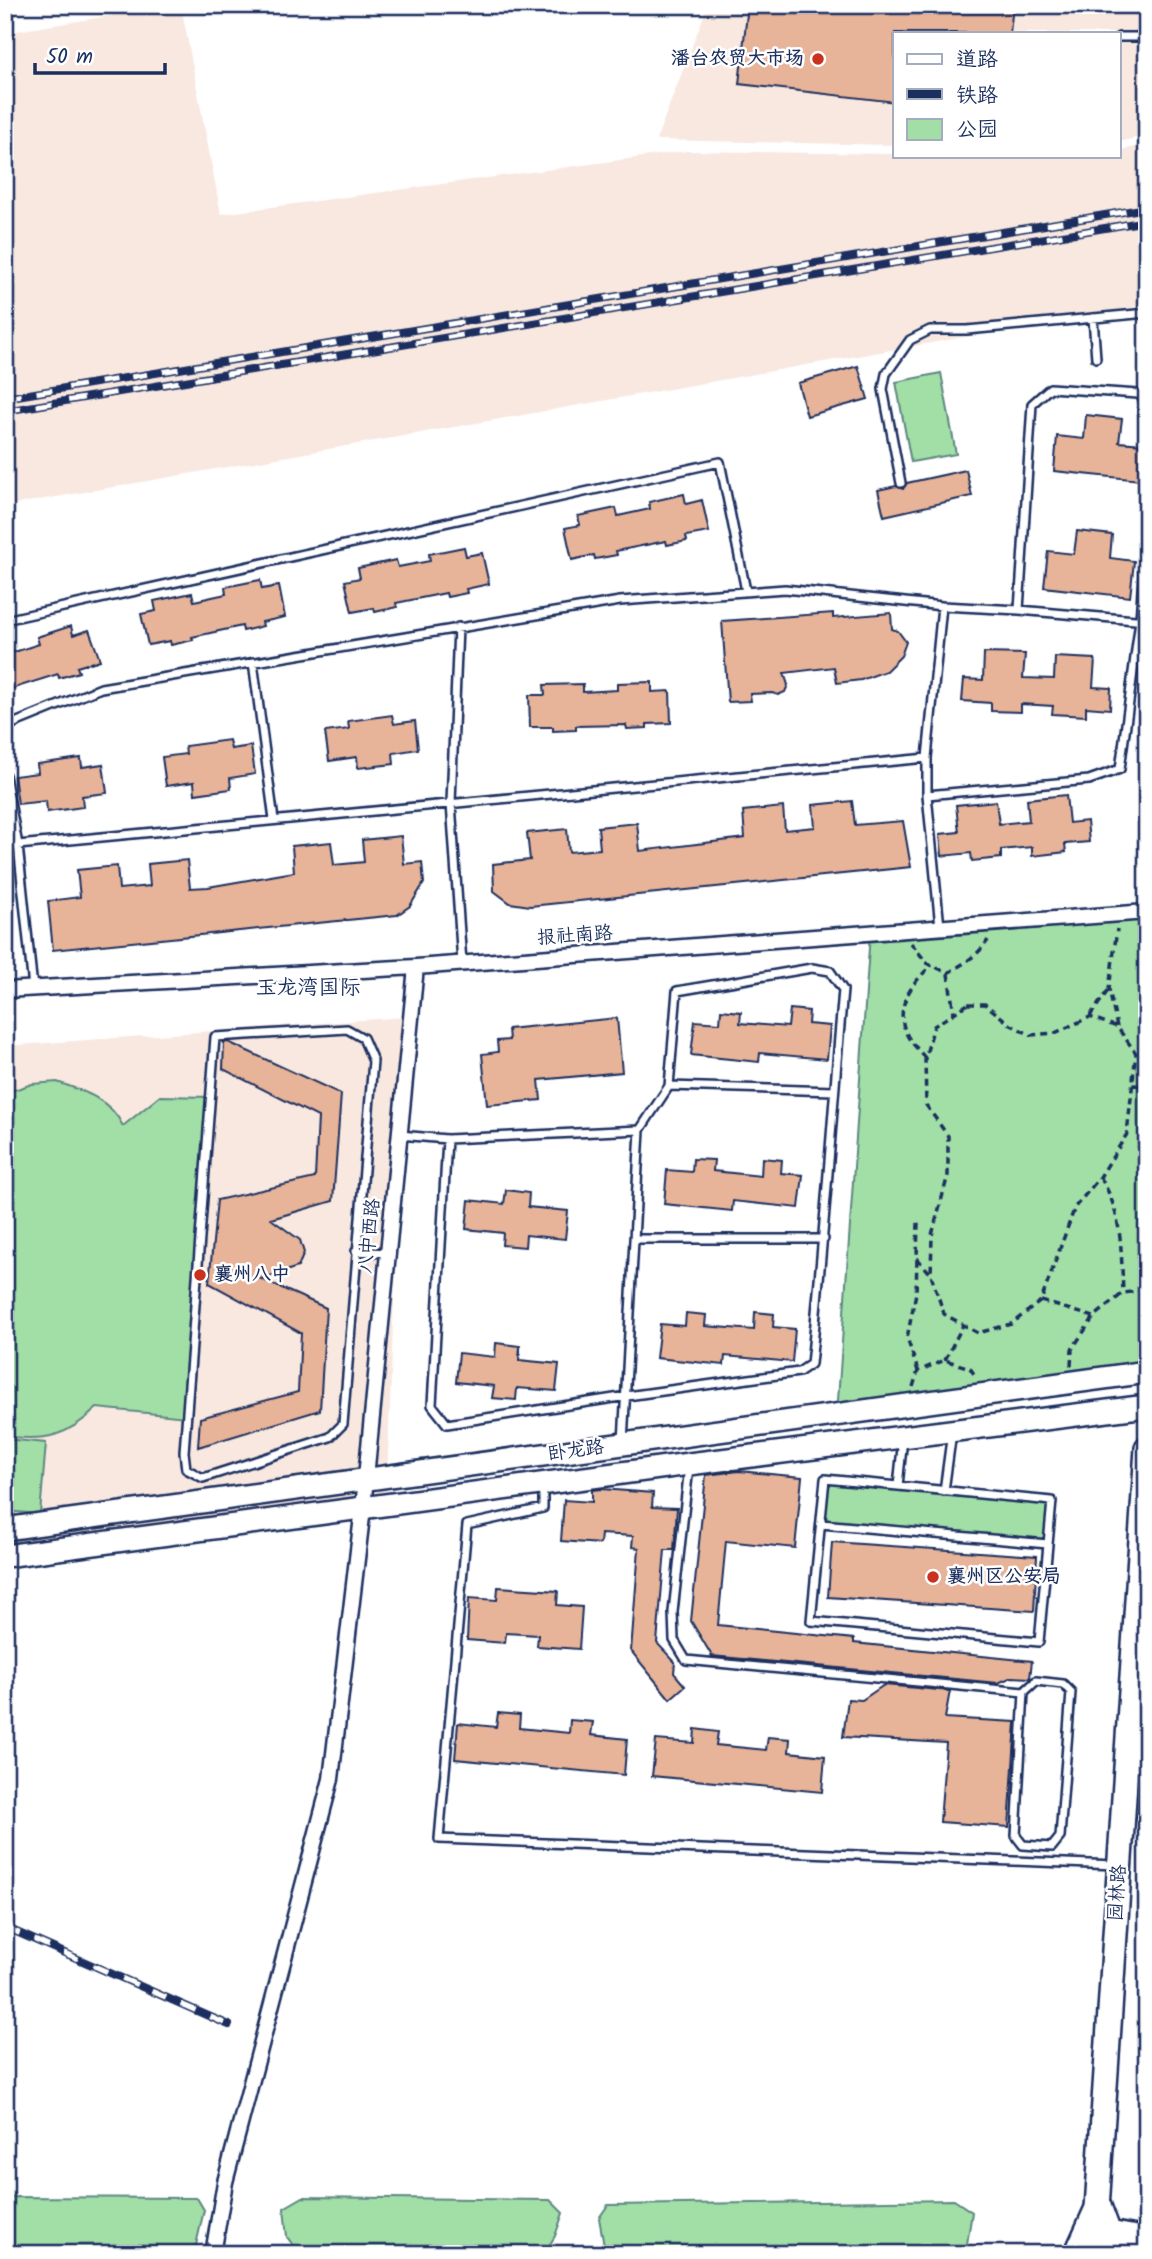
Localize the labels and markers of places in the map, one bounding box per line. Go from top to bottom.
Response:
place label: 潘台农贸大市场 [671,44,804,74]
marker: 潘台农贸大市场 [810,51,826,67]
place label: 襄州八中 [214,1260,290,1290]
marker: 襄州八中 [192,1267,208,1283]
place label: 襄州区公安局 [947,1562,1061,1592]
marker: 襄州区公安局 [925,1569,941,1585]

